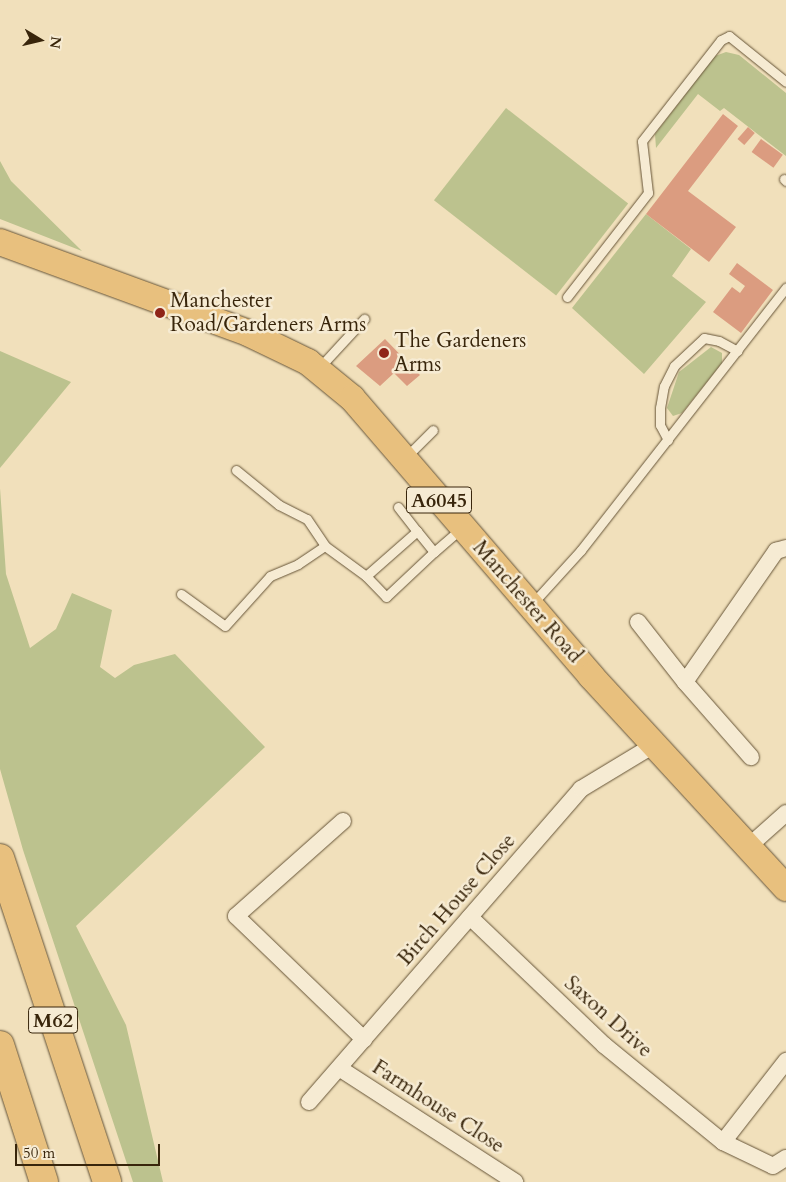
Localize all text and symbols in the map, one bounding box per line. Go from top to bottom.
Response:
north arrow [15,15,65,65]
text: N [45,35,66,50]
place label: Manchester Road/Gardeners Arms [170,288,366,338]
marker: Manchester Road/Gardeners Arms [154,307,166,319]
place label: The Gardeners Arms [394,328,526,378]
marker: The Gardeners Arms [378,347,390,359]
road number: A6045 [405,482,473,518]
street label: Manchester Road [467,536,587,668]
street label: Birch House Close [393,829,521,971]
street label: Saxon Drive [559,971,657,1063]
road number: M62 [28,1002,78,1038]
street label: Farmhouse Close [367,1055,509,1159]
scale bar [18,1134,162,1166]
text: 50 m [23,1143,55,1163]

